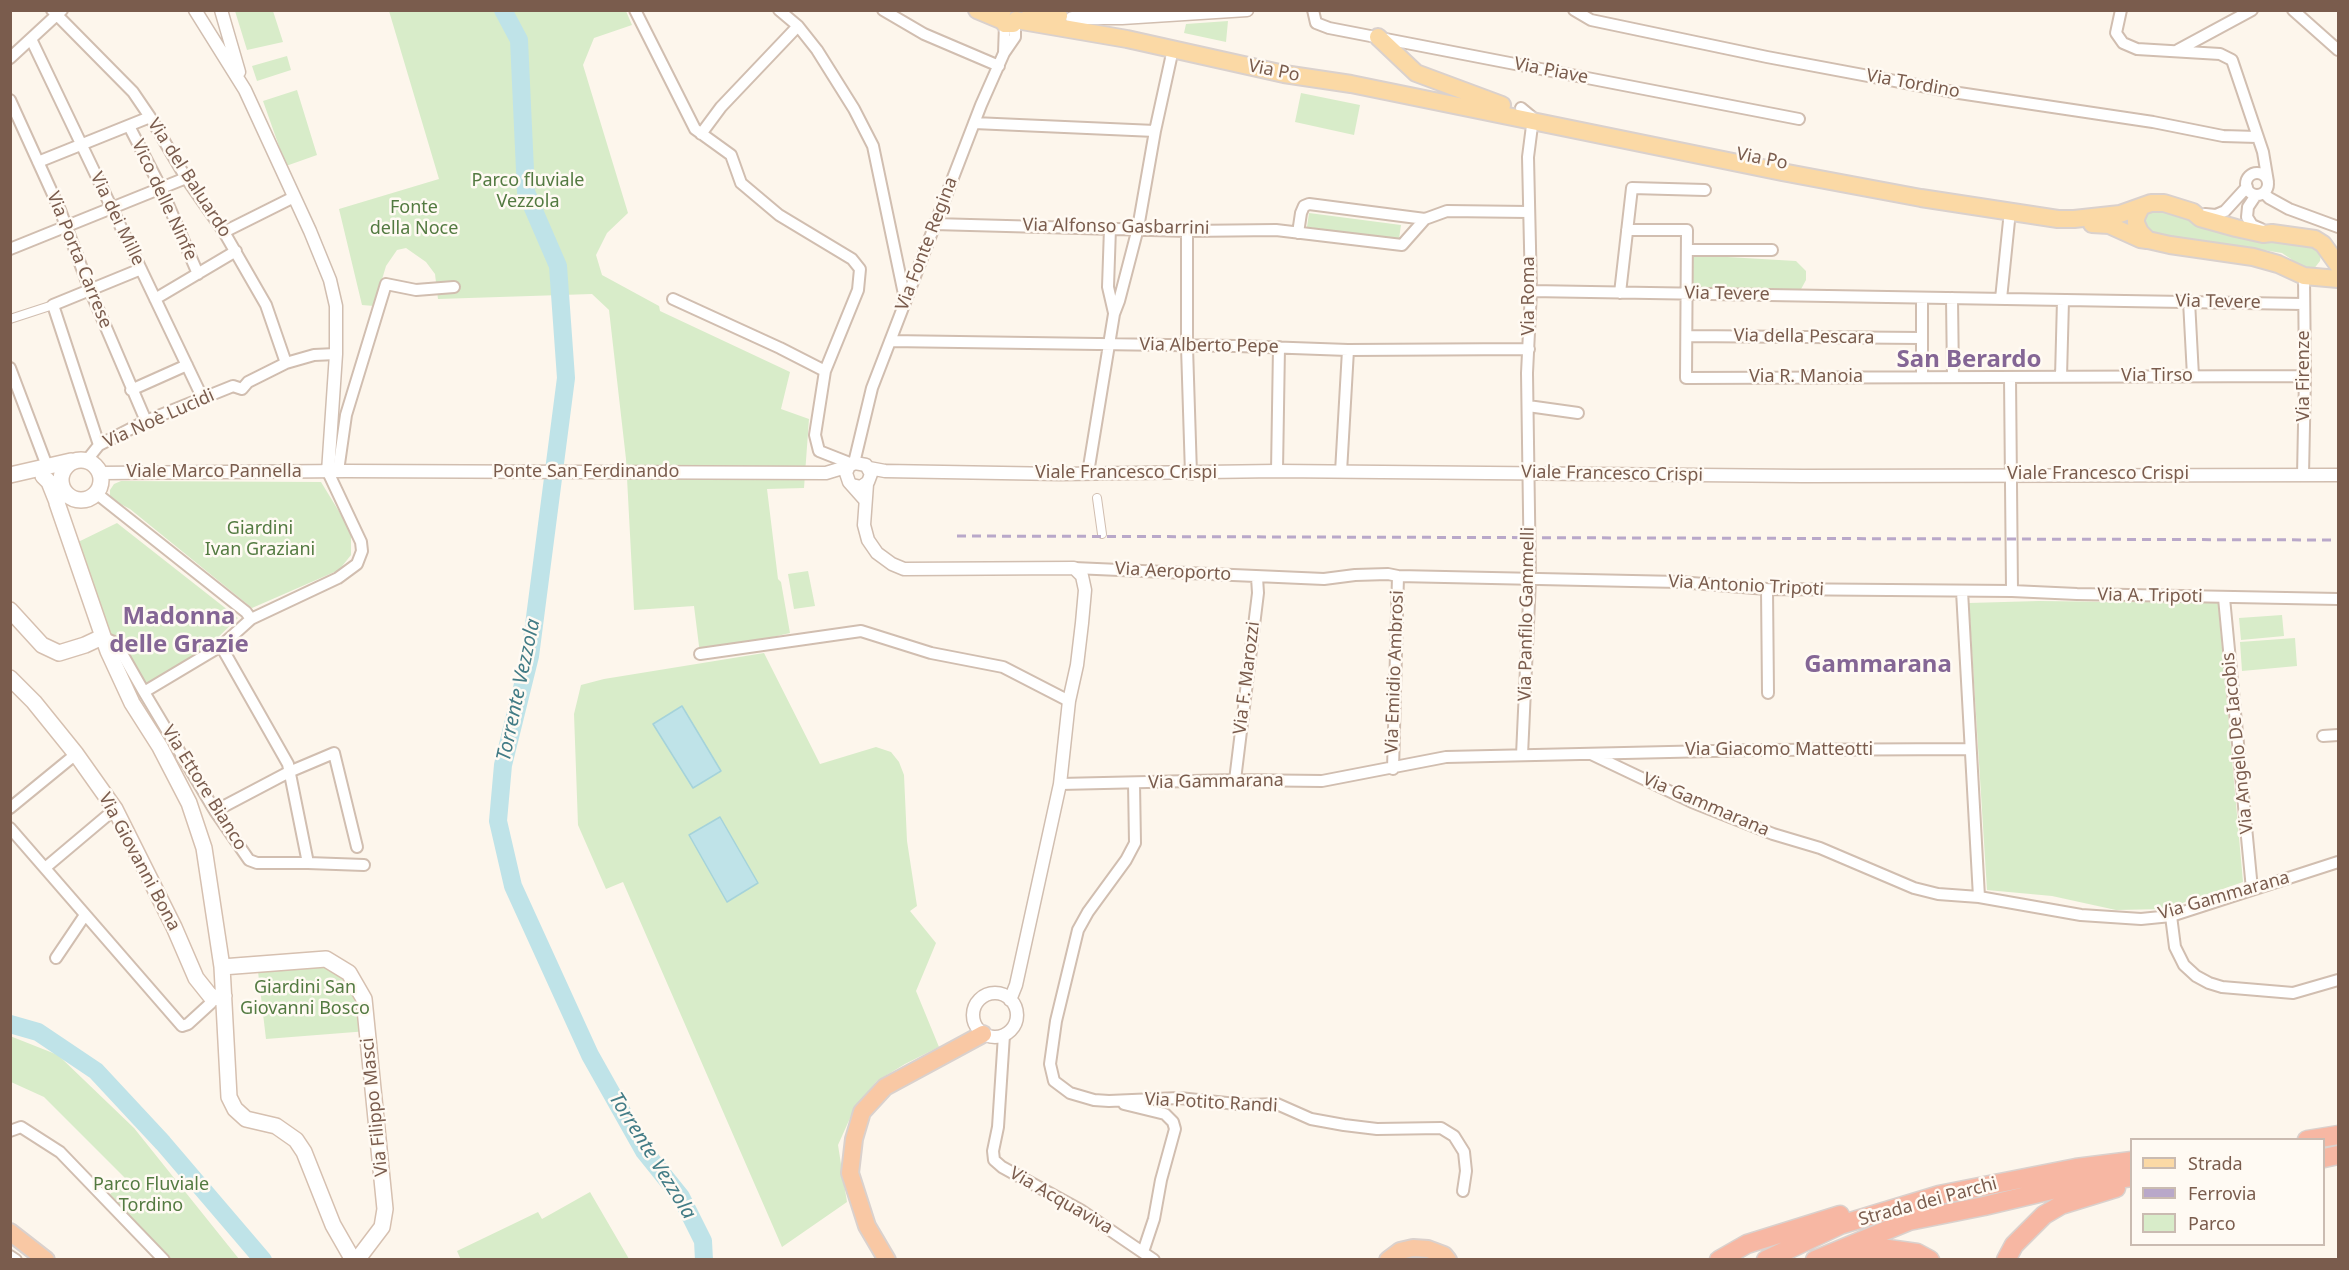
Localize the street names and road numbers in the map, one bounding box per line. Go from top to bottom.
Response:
street label: Via Piave [1512,53,1590,89]
street label: Via Po [1246,55,1302,87]
street label: Via Tordino [1865,65,1961,103]
street label: Via del Baluardo [143,114,235,242]
street label: Vico delle Ninfe [127,136,201,264]
street label: Via Po [1734,143,1790,175]
street label: Via dei Mille [85,169,149,269]
street label: Via Fonte Regina [892,174,962,314]
street label: Via Porta Carrese [42,188,116,332]
street label: Via Alfonso Gasbarrini [1022,215,1210,239]
street label: Via Roma [1518,256,1540,336]
street label: Via Tevere [1684,282,1770,306]
street label: Via Tevere [2175,290,2261,314]
street label: Via della Pescara [1733,325,1875,349]
street label: Via Firenze [2293,330,2315,422]
street label: Via Alberto Pepe [1139,334,1279,358]
street label: Via Tirso [2121,365,2193,387]
street label: Via R. Manoia [1749,366,1863,388]
street label: Via Noè Lucidi [100,385,218,453]
street label: Viale Marco Pannella [126,461,302,483]
street label: Ponte San Ferdinando [493,461,679,483]
street label: Viale Francesco Crispi [1035,462,1217,484]
street label: Viale Francesco Crispi [1521,462,1703,486]
street label: Viale Francesco Crispi [2007,463,2189,485]
street label: Via Panfilo Gammelli [1515,527,1539,701]
street label: Via Aeroporto [1114,558,1232,586]
street label: Via Antonio Tripoti [1668,571,1824,601]
street label: Via A. Tripoti [2097,584,2203,608]
street label: Via Emidio Ambrosi [1381,590,1409,754]
street label: Via F. Marozzi [1229,620,1265,736]
street label: Via Angelo De Iacobis [2218,651,2258,835]
street label: Via Ettore Bianco [157,722,251,854]
street label: Via Giacomo Matteotti [1685,739,1873,761]
street label: Via Gammarana [1639,769,1773,841]
street label: Via Gammarana [1148,770,1284,794]
street label: Via Giovanni Bona [94,789,184,935]
street label: Via Gammarana [2156,867,2292,925]
street label: Via Filippo Masci [357,1036,393,1178]
street label: Via Potito Randi [1144,1089,1278,1117]
street label: Via Acquaviva [1006,1163,1116,1239]
street label: Strada dei Parchi [1856,1173,2000,1231]

